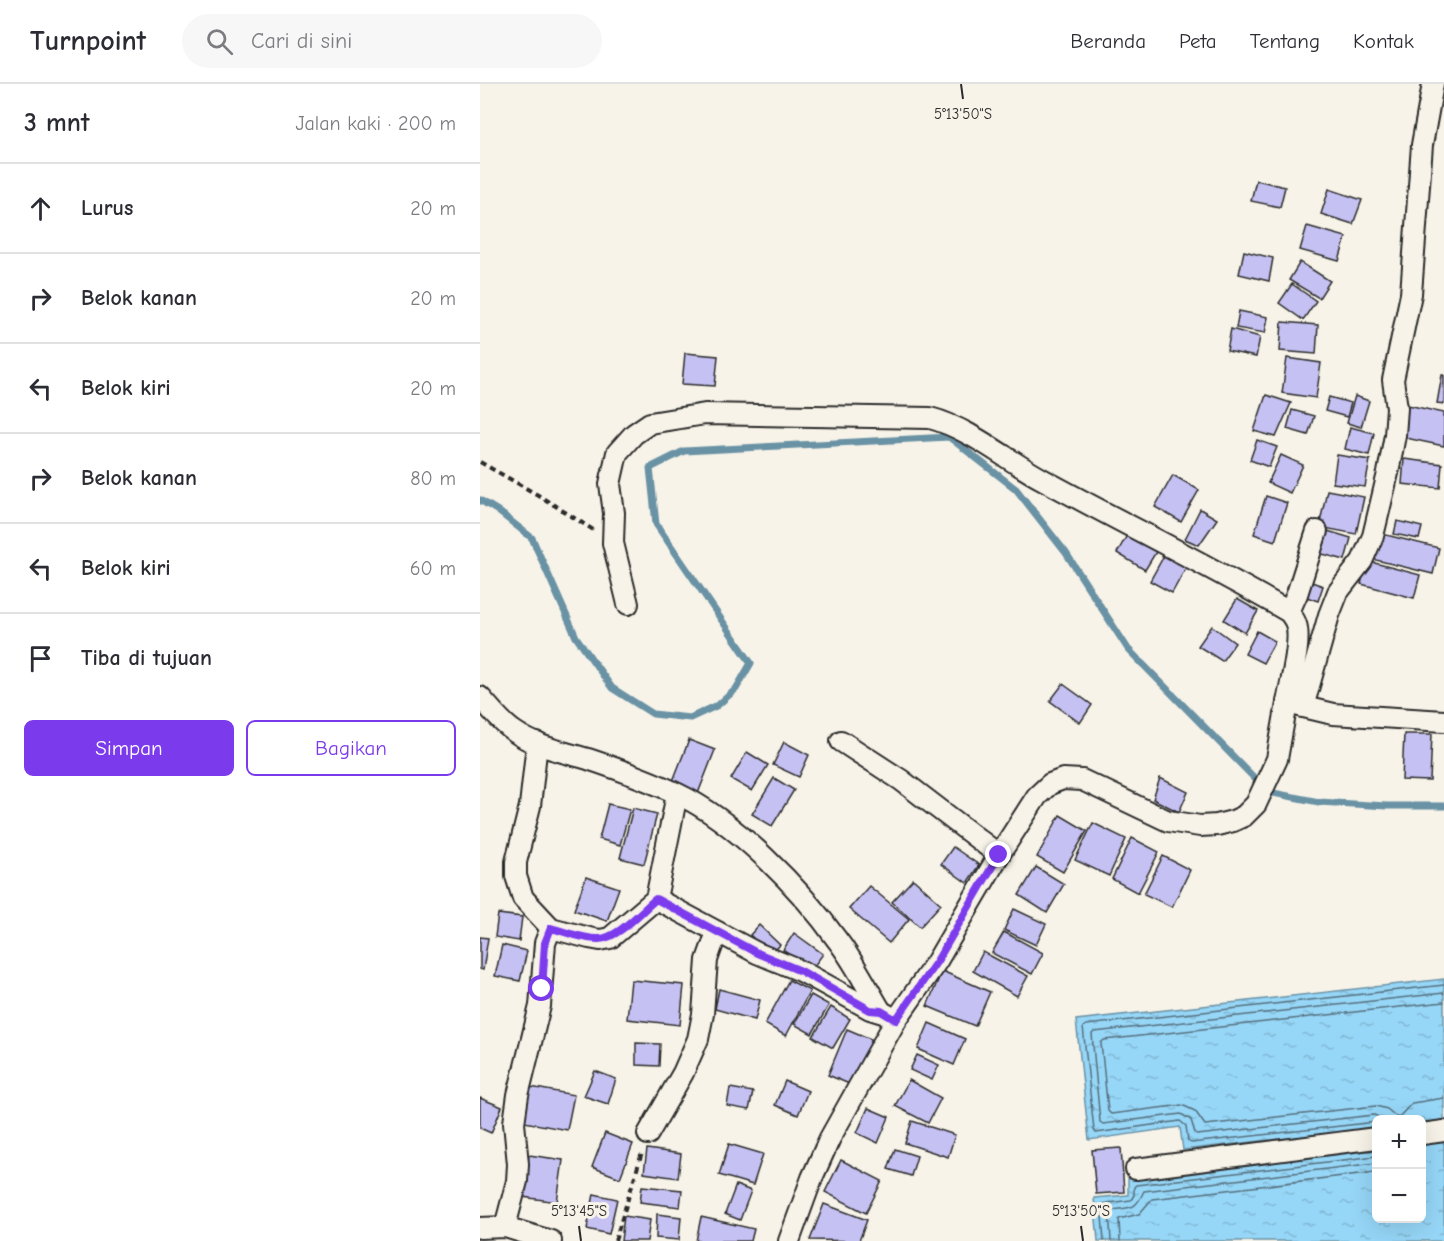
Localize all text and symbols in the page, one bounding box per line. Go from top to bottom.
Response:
search box [182,14,602,68]
text: Turnpoint [30,25,146,57]
icon: search [203,25,236,58]
text: Cari di sini [251,28,352,54]
text: Beranda [1070,29,1146,53]
text: Peta [1179,29,1217,53]
text: Tentang [1250,29,1320,53]
text: Kontak [1353,29,1414,53]
text: 5°13'50"S [934,105,992,123]
text: 3 mnt [24,108,89,138]
text: Jalan kaki · 200 m [295,112,456,135]
icon: ahead [24,192,57,225]
text: Lurus [81,195,133,221]
text: 20 m [410,197,456,220]
icon: right [24,282,57,315]
text: Belok kanan [81,285,197,311]
text: 20 m [410,287,456,310]
icon: left [24,372,57,405]
text: Belok kiri [81,375,171,401]
text: 20 m [410,377,456,400]
icon: right [24,462,57,495]
text: Belok kanan [81,465,197,491]
text: 80 m [410,467,456,490]
icon: left [24,552,57,585]
text: Belok kiri [81,555,171,581]
text: 60 m [410,557,456,580]
icon: arrive [24,642,57,675]
text: Tiba di tujuan [81,645,212,671]
button: Simpan [24,720,234,776]
button: Bagikan [246,720,456,776]
route end [985,841,1011,867]
route start [528,975,554,1001]
map controls [1372,1115,1426,1223]
button: + [1372,1115,1426,1169]
button: − [1372,1169,1426,1223]
text: 5°13'45"S [551,1202,607,1220]
text: 5°13'50"S [1052,1202,1110,1220]

